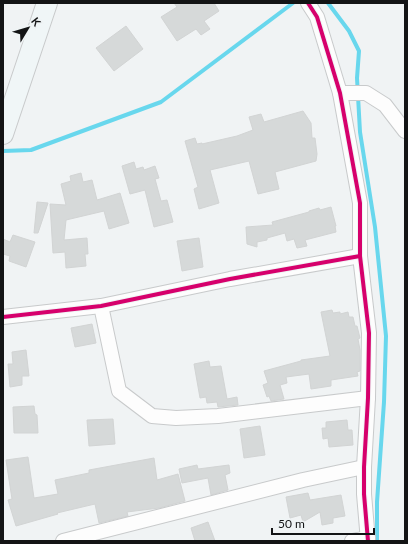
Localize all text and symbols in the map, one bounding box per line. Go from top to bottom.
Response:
north arrow [8,8,48,48]
text: K [29,15,44,29]
scale bar [272,510,374,536]
text: 50 m [278,516,305,531]

